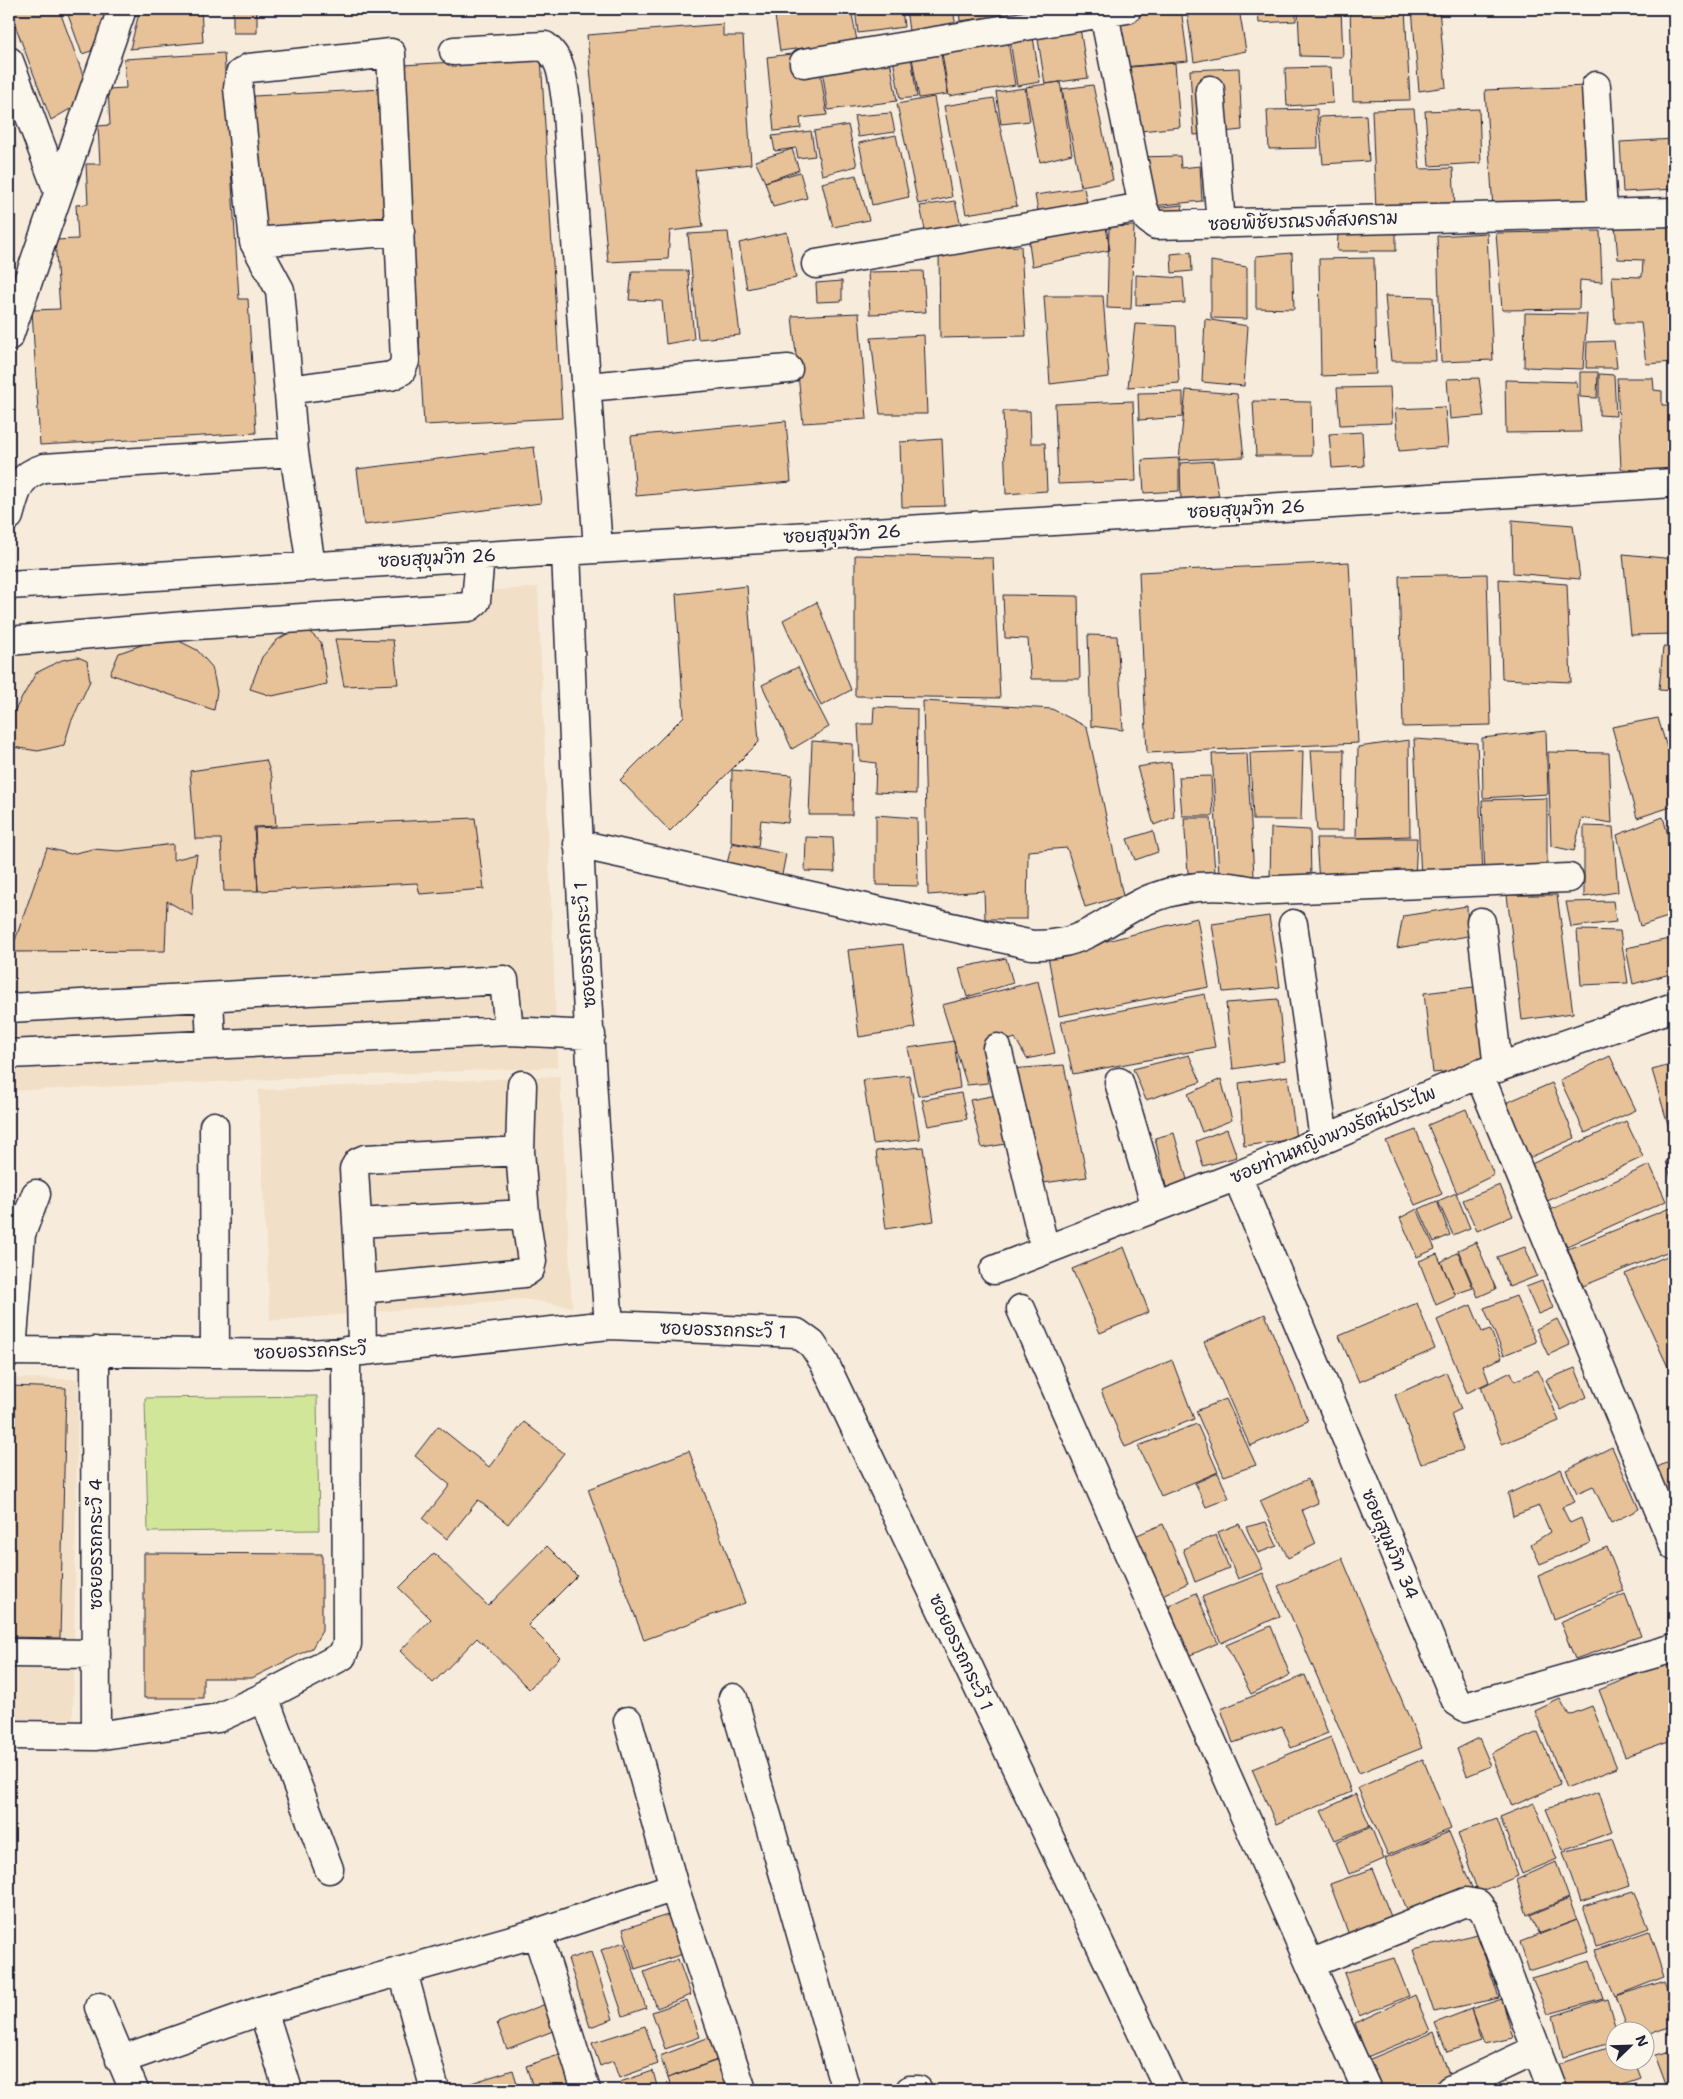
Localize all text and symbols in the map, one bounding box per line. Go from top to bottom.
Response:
street label: ซอยพิชัยรณรงค์สงคราม [1208,205,1398,236]
street label: ซอยสุขุมวิท 26 [1186,494,1306,526]
street label: ซอยสุขุมวิท 26 [782,519,902,551]
street label: ซอยสุขุมวิท 26 [377,543,497,575]
street label: ซอยอรรถกระวี 1 [569,881,601,1009]
street label: ซอยท่านหญิงพวงรัตน์ประไพ [1226,1080,1440,1189]
street label: ซอยอรรถกระวี 1 [659,1316,787,1344]
street label: ซอยอรรถกระวี [253,1337,367,1365]
street label: ซอยอรรถกระวี 4 [84,1478,108,1610]
street label: ซอยสุขุมวิท 34 [1354,1485,1424,1604]
street label: ซอยอรรถกระวี 1 [923,1590,999,1714]
north arrow [1606,2022,1656,2072]
text: N [1632,2032,1652,2050]

